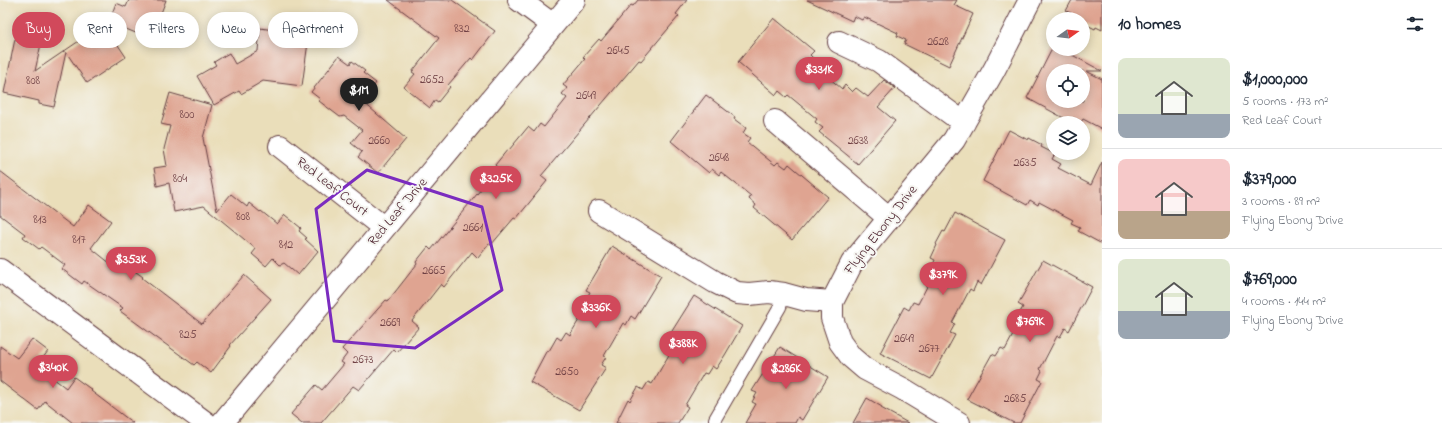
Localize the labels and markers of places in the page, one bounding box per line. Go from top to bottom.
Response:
pin: $331K [791,57,847,91]
pin: $1M [340,78,378,112]
pin: $325K [468,166,524,200]
pin: $353K [103,247,159,281]
pin: $379K [915,262,971,296]
pin: $336K [568,295,624,329]
pin: $769K [1002,309,1058,343]
pin: $388K [655,331,711,365]
pin: $340K [25,355,81,389]
pin: $286K [758,356,814,390]

